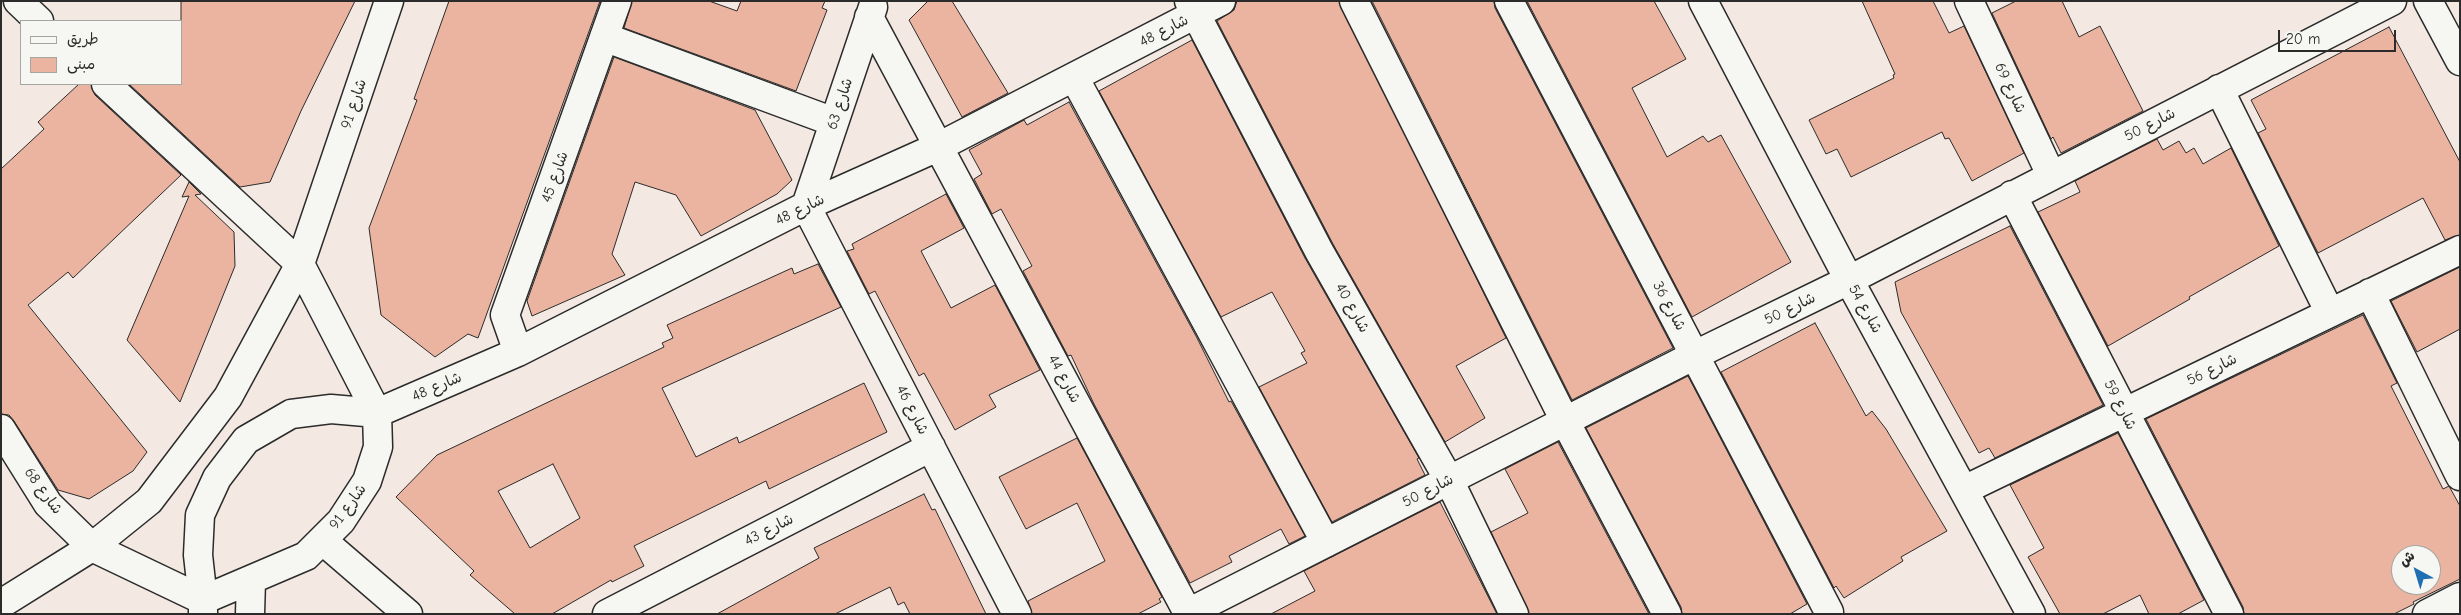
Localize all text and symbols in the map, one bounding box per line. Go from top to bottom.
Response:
street label: شارع 48 [1137,11,1191,51]
legend [20,20,182,85]
scale bar [2281,20,2398,52]
text: طريق [67,30,99,48]
text: 20 m [2286,30,2320,48]
text: مبنى [67,55,95,73]
street label: شارع 69 [1991,60,2029,116]
street label: شارع 63 [823,76,857,132]
street label: شارع 91 [337,77,371,131]
street label: شارع 50 [2122,105,2178,145]
street label: شارع 45 [538,149,572,205]
street label: شارع 48 [772,190,828,230]
street label: شارع 36 [1649,278,1689,334]
street label: شارع 40 [1331,280,1373,336]
street label: شارع 54 [1844,282,1886,336]
street label: شارع 50 [1761,289,1819,329]
street label: شارع 56 [2184,350,2240,390]
street label: شارع 44 [1044,352,1084,406]
street label: شارع 48 [409,368,465,406]
street label: شارع 59 [2100,377,2140,433]
street label: شارع 46 [892,382,932,438]
street label: شارع 68 [20,464,66,518]
street label: شارع 50 [1400,471,1456,511]
street label: شارع 91 [326,481,370,533]
street label: شارع 43 [742,510,796,550]
north arrow [2391,545,2441,595]
text: ش [2396,547,2418,570]

